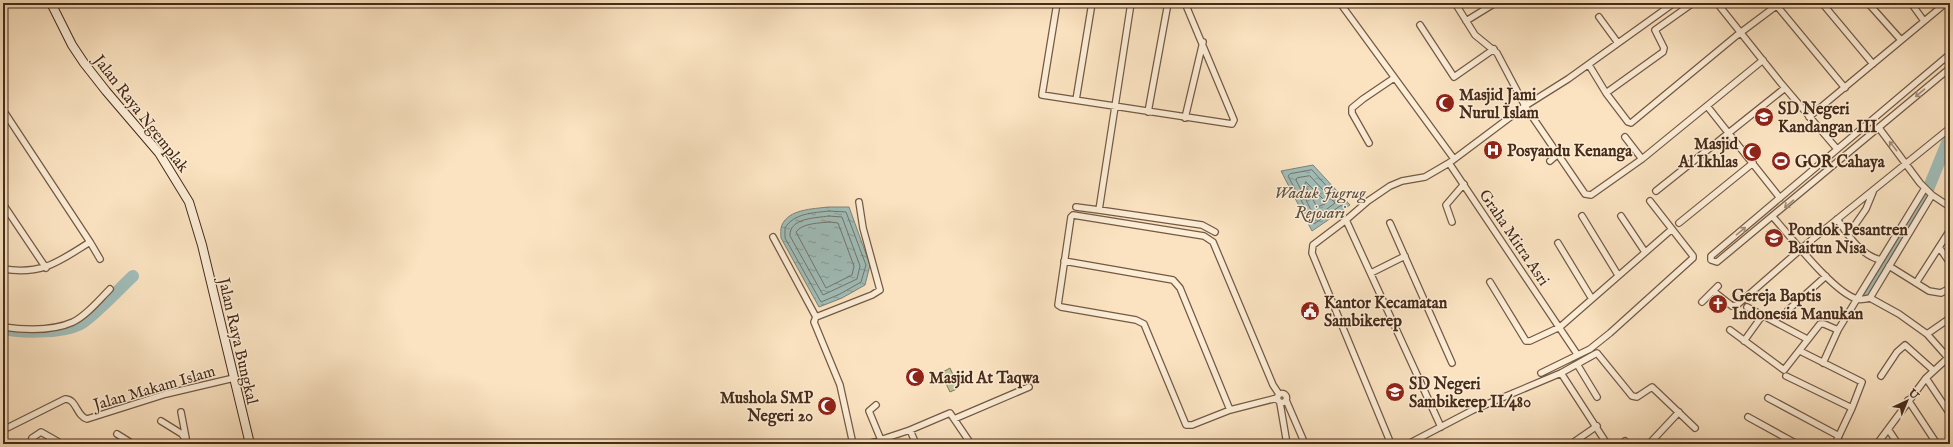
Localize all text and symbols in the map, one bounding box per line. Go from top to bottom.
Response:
street label: Jalan Raya Ngemplak [87,50,193,177]
place label: Masjid Jami Nurul Islam [1458,86,1540,124]
one-way arrow [1915,88,1925,97]
mosque icon: Masjid Jami Nurul Islam [1434,92,1456,114]
place label: SD Negeri Kandangan III [1778,100,1877,138]
school or university icon: SD Negeri Kandangan III [1753,106,1775,128]
place label: Masjid Al Ikhlas [1677,135,1738,173]
hospital icon: Posyandu Kenanga [1482,139,1504,161]
one-way arrow [1888,140,1897,151]
mosque icon: Masjid Al Ikhlas [1741,141,1763,163]
place label: Posyandu Kenanga [1507,142,1633,162]
sports icon: GOR Cahaya [1770,150,1792,172]
place label: GOR Cahaya [1795,153,1886,173]
water label: Waduk Jugrug Rejosari [1274,183,1367,224]
street label: Graha Mitra Asri [1474,186,1553,290]
one-way arrow [1783,199,1794,208]
place label: Pondok Pesantren Baitun Nisa [1788,221,1908,259]
one-way arrow [1735,226,1746,235]
school or university icon: Pondok Pesantren Baitun Nisa [1763,227,1785,249]
street label: Jalan Raya Bungkal [212,274,261,407]
place label: Gereja Baptis Indonesia Manukan [1732,287,1864,325]
church icon: Gereja Baptis Indonesia Manukan [1707,293,1729,315]
place label: Kantor Kecamatan Sambikerep [1324,294,1448,332]
public building icon: Kantor Kecamatan Sambikerep [1299,300,1321,322]
street label: Jalan Makam Islam [89,362,218,416]
mosque icon: Masjid At Taqwa [904,366,926,388]
place label: Masjid At Taqwa [929,369,1040,389]
place label: SD Negeri Sambikerep II/480 [1409,375,1531,413]
school or university icon: SD Negeri Sambikerep II/480 [1384,381,1406,403]
north arrow [1887,381,1927,421]
text: U [1904,386,1922,403]
place label: Mushola SMP Negeri 20 [720,389,814,427]
mosque icon: Mushola SMP Negeri 20 [816,395,838,417]

